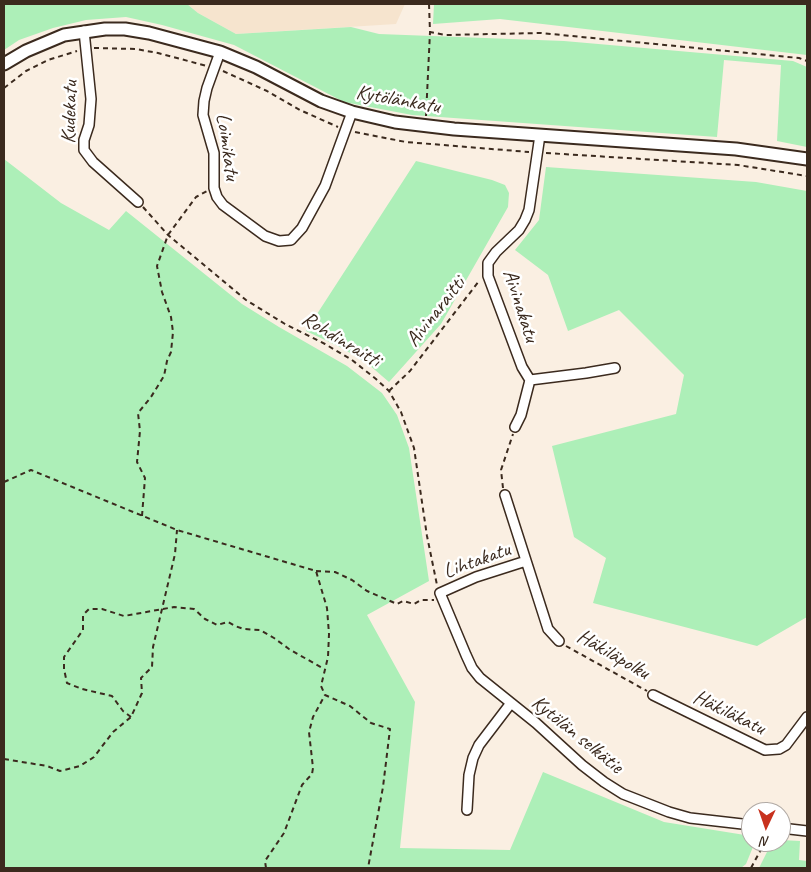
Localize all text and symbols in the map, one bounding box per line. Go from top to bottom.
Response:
street label: Kudekatu [56,80,84,144]
street label: Kytölänkatu [354,80,442,120]
street label: Loimikatu [210,112,244,182]
street label: Aivinakatu [496,266,544,346]
street label: Aivinaraitti [401,272,471,352]
street label: Rohdinraitti [297,307,385,373]
street label: Lihtakatu [440,537,514,585]
street label: Häkiläpolku [572,624,654,686]
street label: Häkiläkatu [689,685,769,741]
street label: Kytölän selkätie [526,690,628,780]
north arrow [741,802,791,852]
text: N [760,833,770,850]

